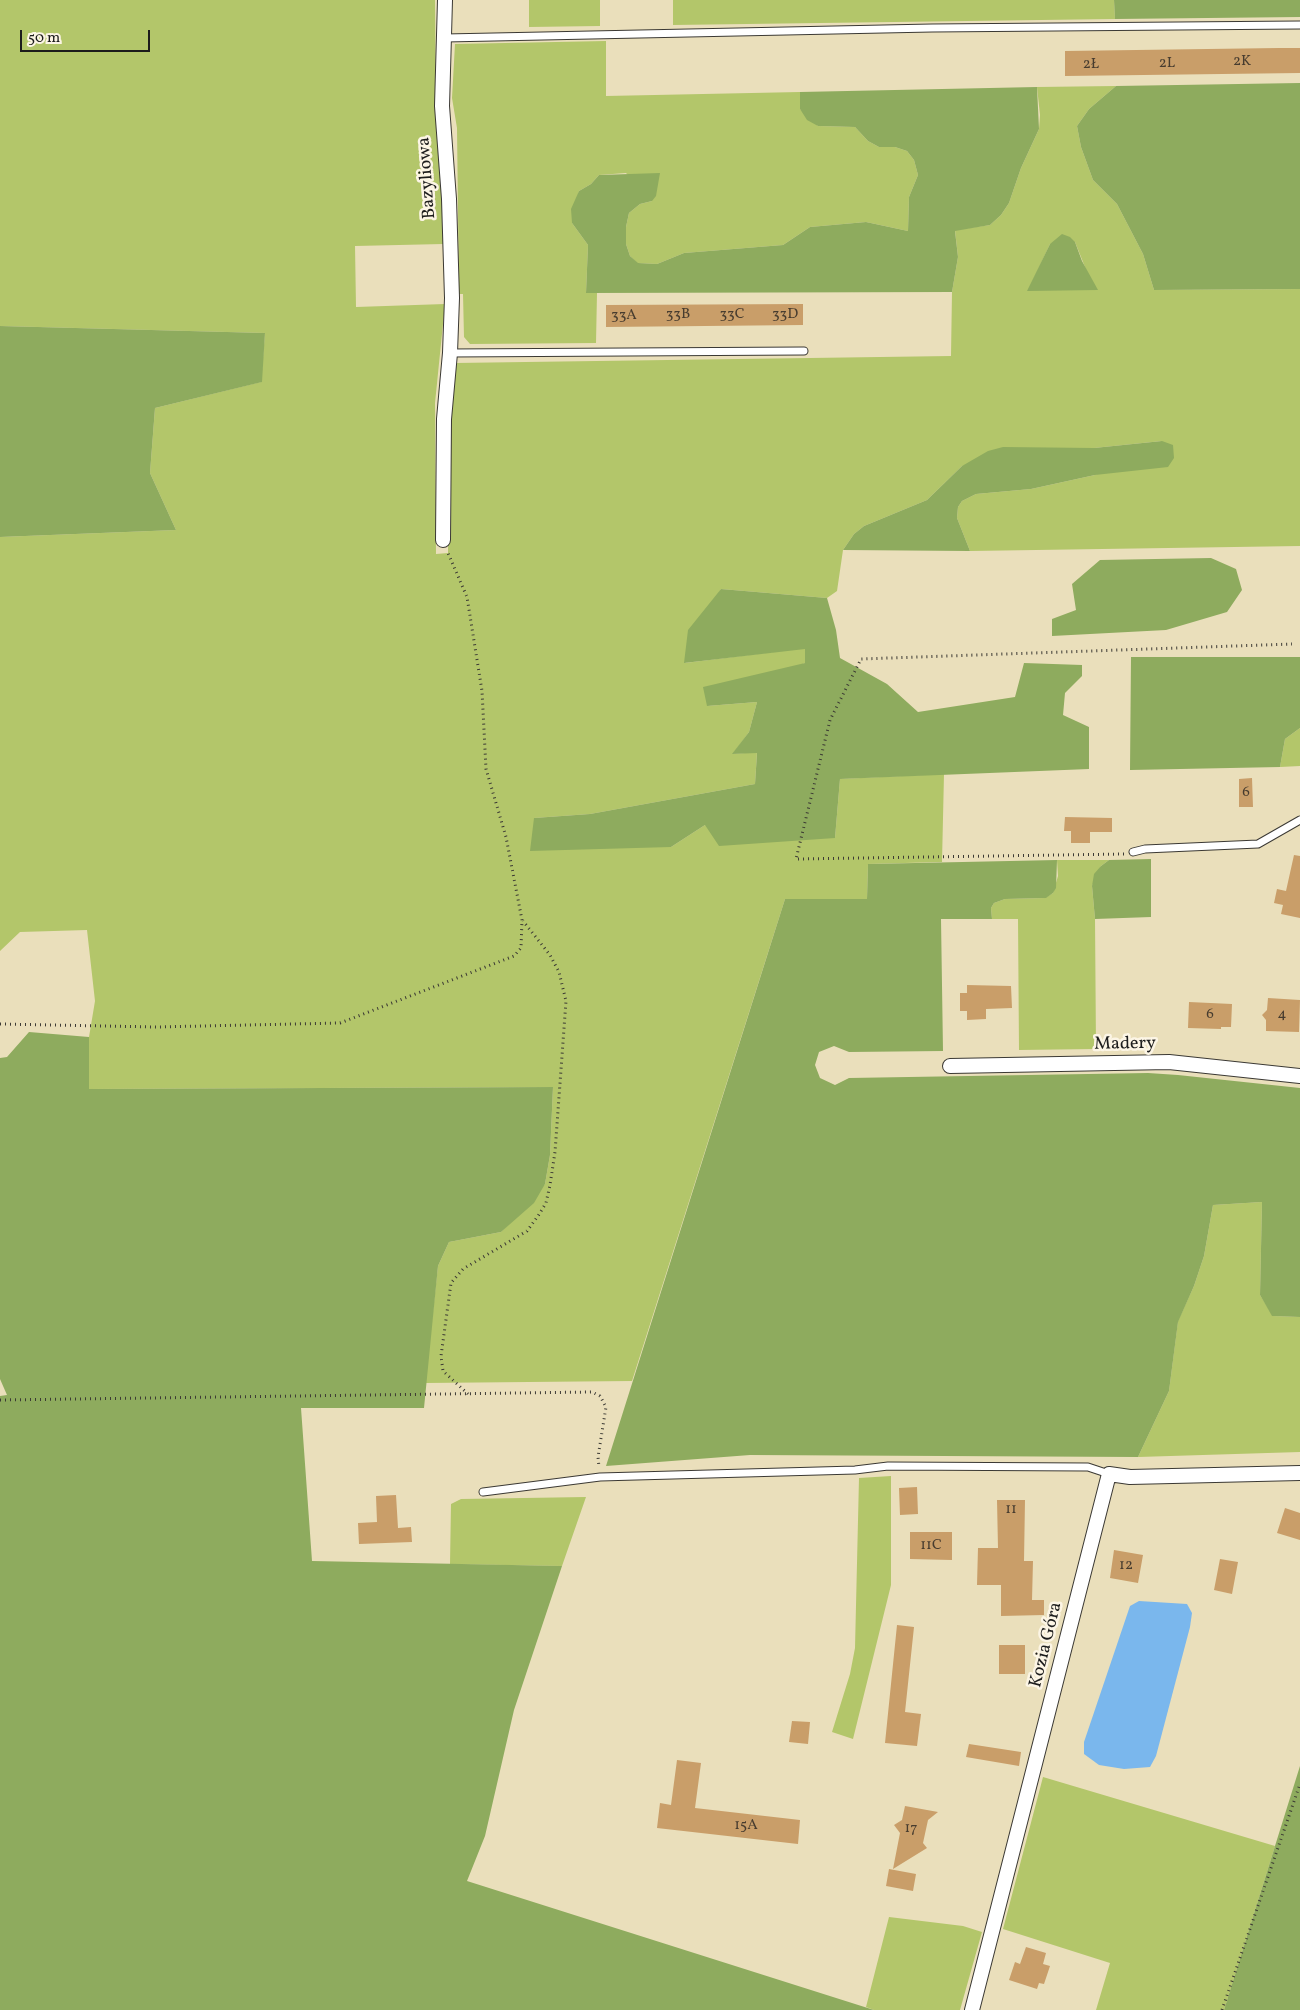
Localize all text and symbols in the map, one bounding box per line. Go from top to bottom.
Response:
scale bar [22,20,152,52]
text: 50 m [28,28,60,49]
house number: 2K [1233,53,1251,71]
house number: 2L [1159,55,1175,73]
house number: 2Ł [1083,56,1099,74]
street label: Bazyliowa [414,136,442,220]
house number: 33B [666,306,690,324]
house number: 33C [719,306,745,324]
house number: 33D [772,306,798,324]
house number: 33A [611,307,637,325]
house number: 6 [1242,784,1250,802]
house number: 6 [1206,1006,1214,1024]
house number: 4 [1278,1006,1286,1024]
street label: Madery [1094,1034,1156,1056]
house number: 11 [1005,1501,1017,1519]
house number: 11C [920,1537,942,1555]
house number: 12 [1119,1557,1133,1575]
street label: Kozia Góra [1026,1600,1068,1690]
house number: 15A [734,1817,758,1835]
house number: 17 [904,1820,918,1838]

